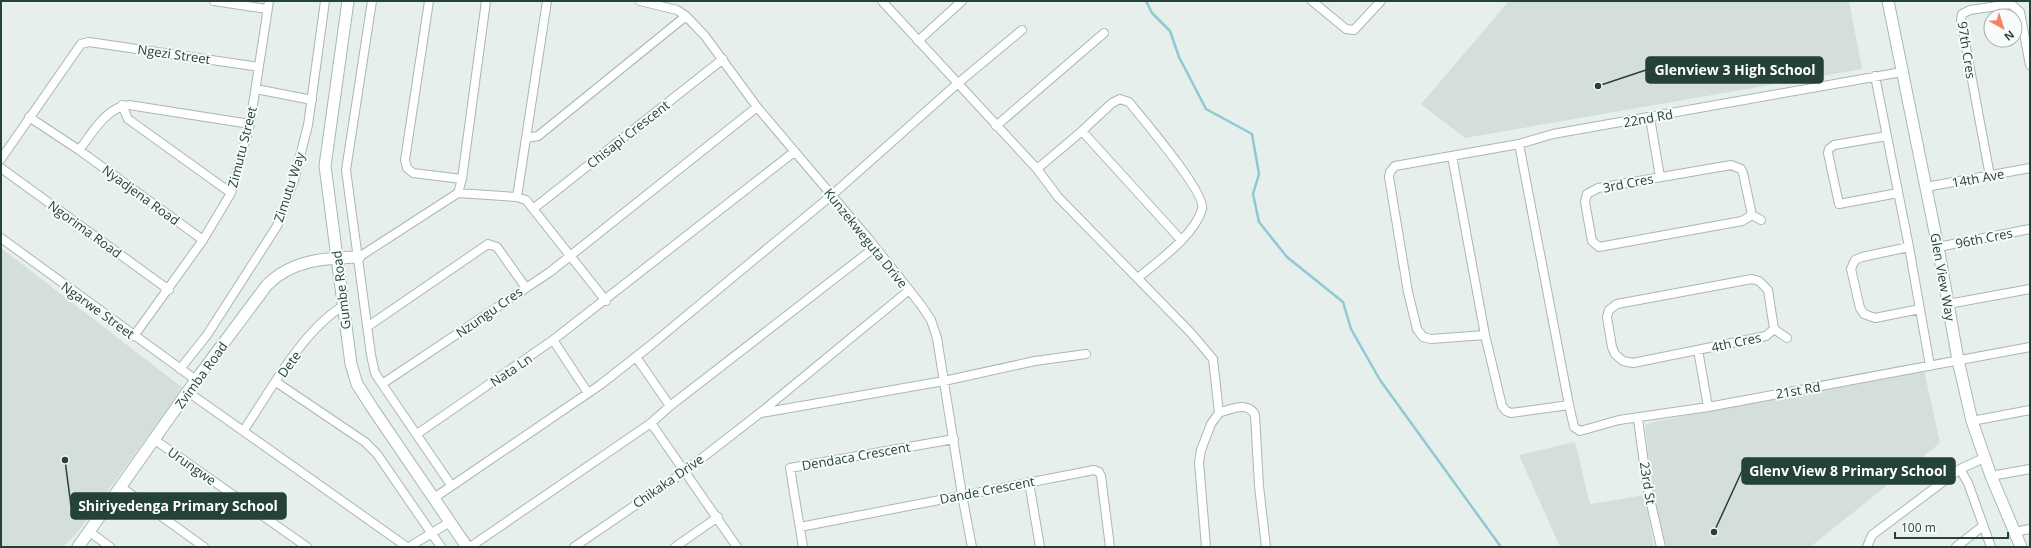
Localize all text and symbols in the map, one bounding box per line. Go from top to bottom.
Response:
north arrow [1983,8,2023,48]
street label: 97th Cres [1954,20,1980,80]
text: N [2001,28,2018,45]
street label: Ngezi Street [136,40,212,68]
callout: Glenview 3 High School [1646,57,1823,83]
text: Glenview 3 High School [1654,60,1816,79]
street label: Chisapi Crescent [583,96,673,172]
street label: Zimutu Street [223,104,261,189]
street label: 22nd Rd [1622,105,1674,131]
street label: Zimutu Way [269,149,309,224]
street label: Nyadjena Road [99,161,183,229]
street label: 14th Ave [1950,165,2006,191]
street label: 3rd Cres [1601,169,1655,197]
street label: Kunzekweguta Drive [820,184,912,292]
street label: Ngorima Road [45,196,125,262]
street label: 96th Cres [1954,224,2014,252]
street label: Glen View Way [1926,232,1960,323]
street label: Gumbe Road [327,250,355,330]
street label: Ngarwe Street [58,277,139,343]
street label: Nzungu Cres [452,282,526,342]
street label: 4th Cres [1709,328,1763,356]
street label: Zvimba Road [171,338,231,412]
street label: Dete [273,347,305,381]
street label: Nata Ln [486,349,536,391]
street label: 21st Rd [1774,377,1822,403]
street label: Dendaca Crescent [800,438,912,474]
street label: Urungwe [164,443,220,489]
street label: Chikaka Drive [629,450,707,512]
callout: Glenv View 8 Primary School [1742,458,1955,484]
street label: 23rd St [1636,460,1660,506]
text: Glenv View 8 Primary School [1749,461,1947,480]
street label: Dande Crescent [938,472,1036,508]
callout: Shiriyedenga Primary School [71,493,286,519]
text: Shiriyedenga Primary School [78,496,278,515]
scale bar [1895,514,2008,540]
text: 100 m [1901,519,1936,536]

